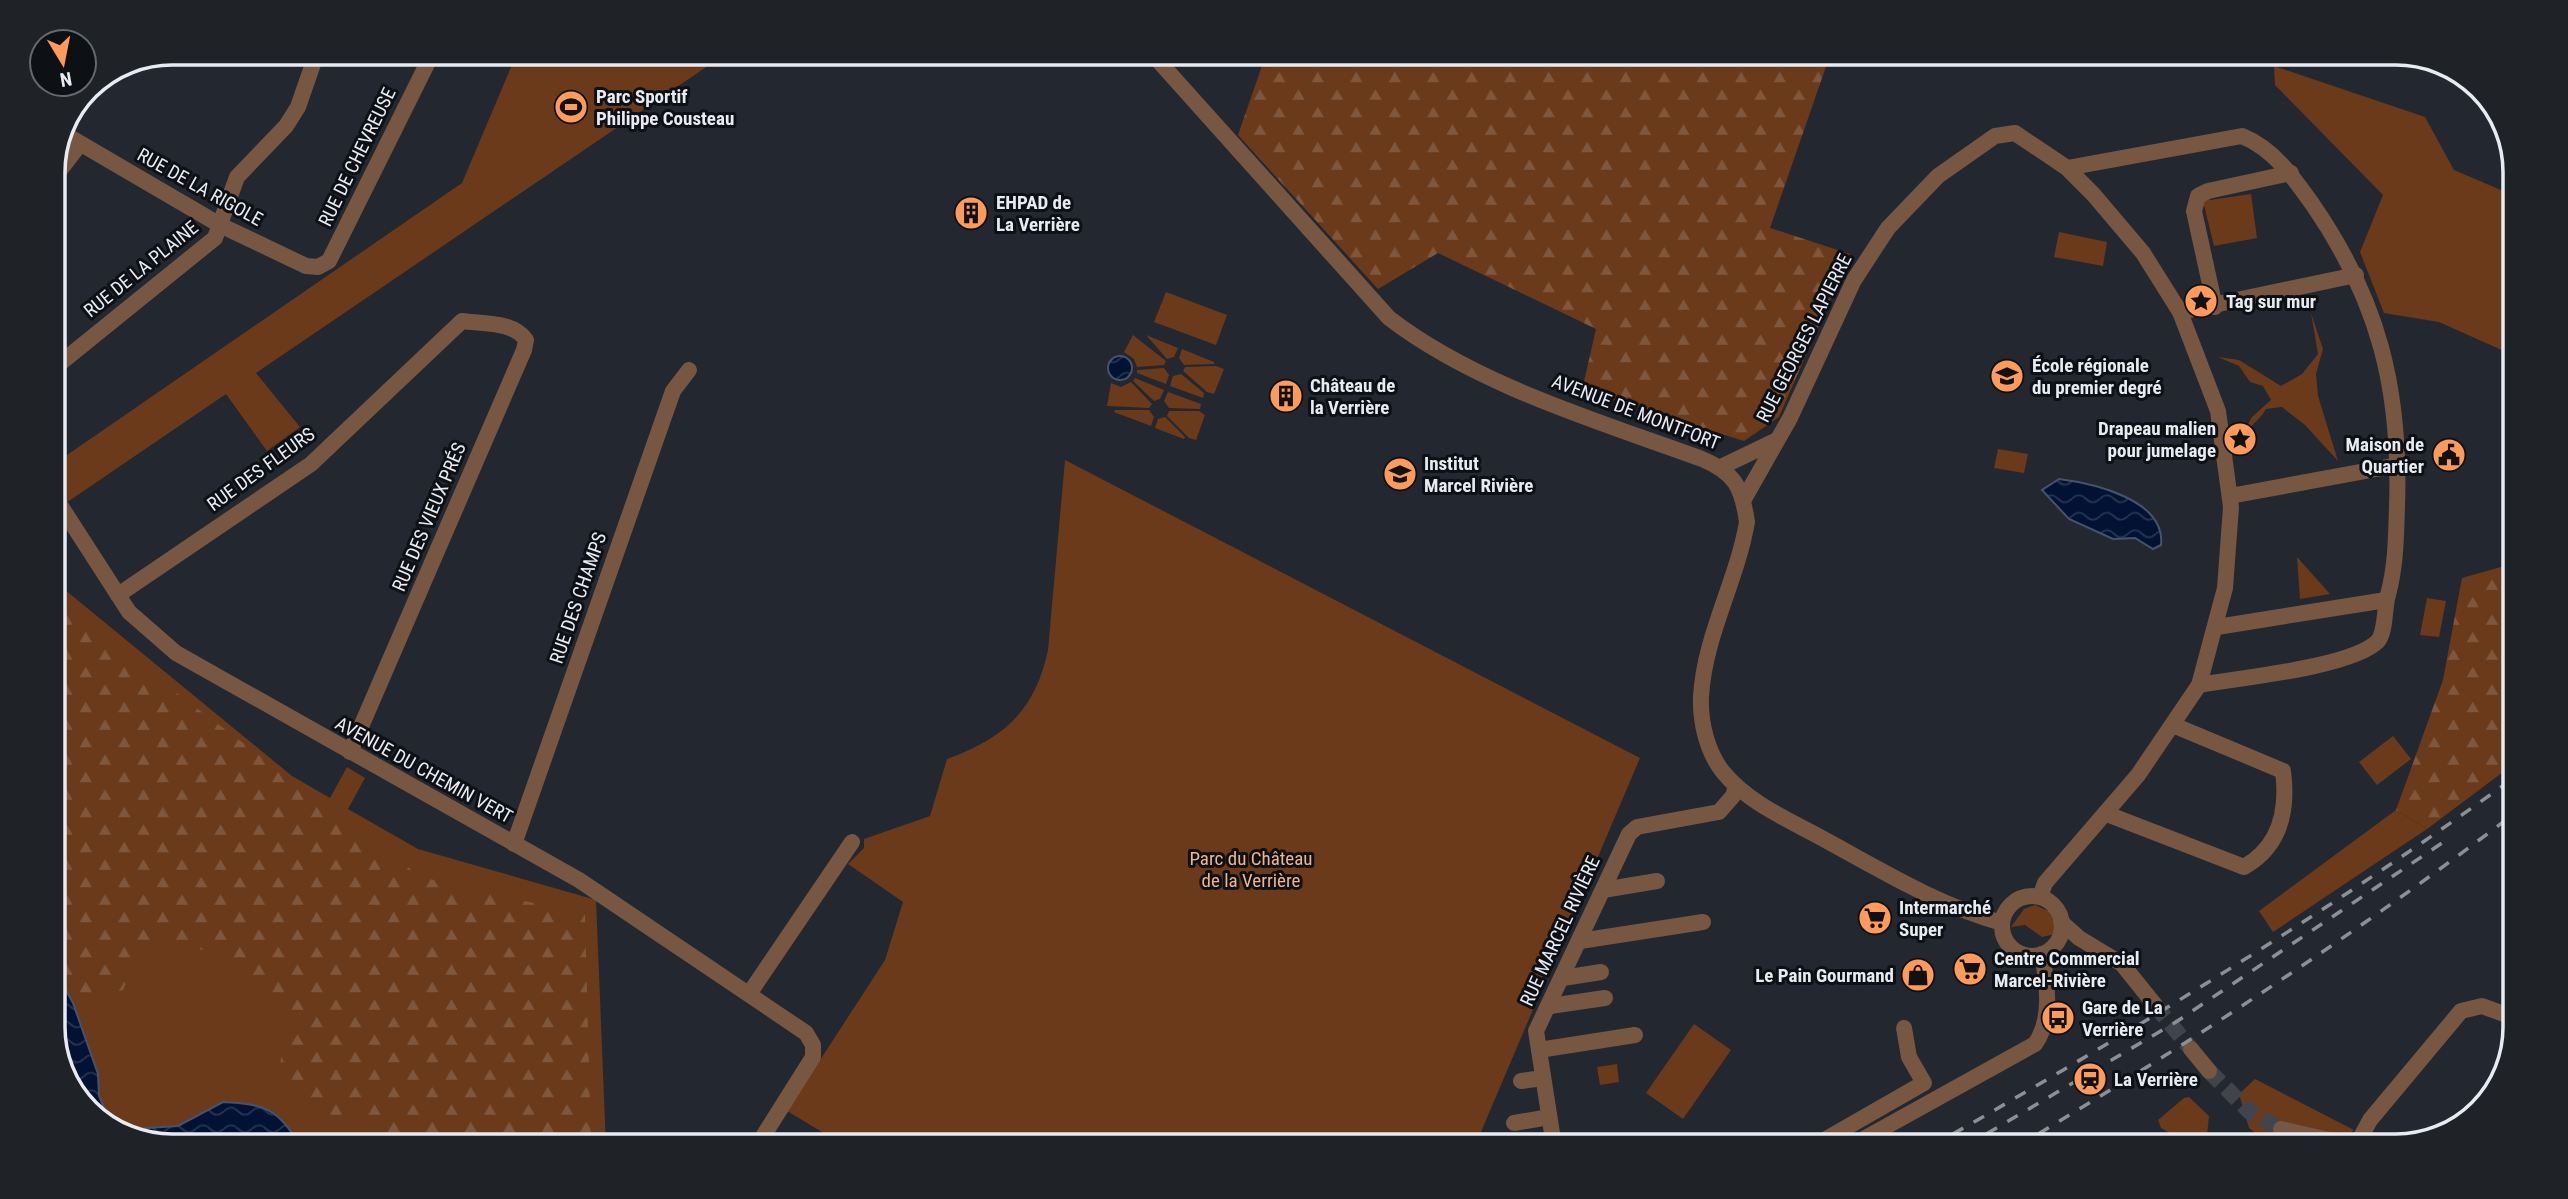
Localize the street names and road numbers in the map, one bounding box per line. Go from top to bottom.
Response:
street label: RUE DE CHEVREUSE [313,84,401,230]
street label: RUE DE LA RIGOLE [133,143,267,231]
street label: RUE DE LA PLAINE [79,216,203,322]
street label: RUE GEORGES LAPIERRE [1752,250,1856,426]
street label: AVENUE DE MONTFORT [1549,369,1723,455]
street label: RUE DES FLEURS [203,422,319,516]
street label: RUE DES VIEUX PRÉS [387,439,471,595]
street label: RUE DES CHAMPS [545,529,611,667]
street label: AVENUE DU CHEMIN VERT [331,712,517,828]
street label: RUE MARCEL RIVIÈRE [1515,852,1605,1010]

